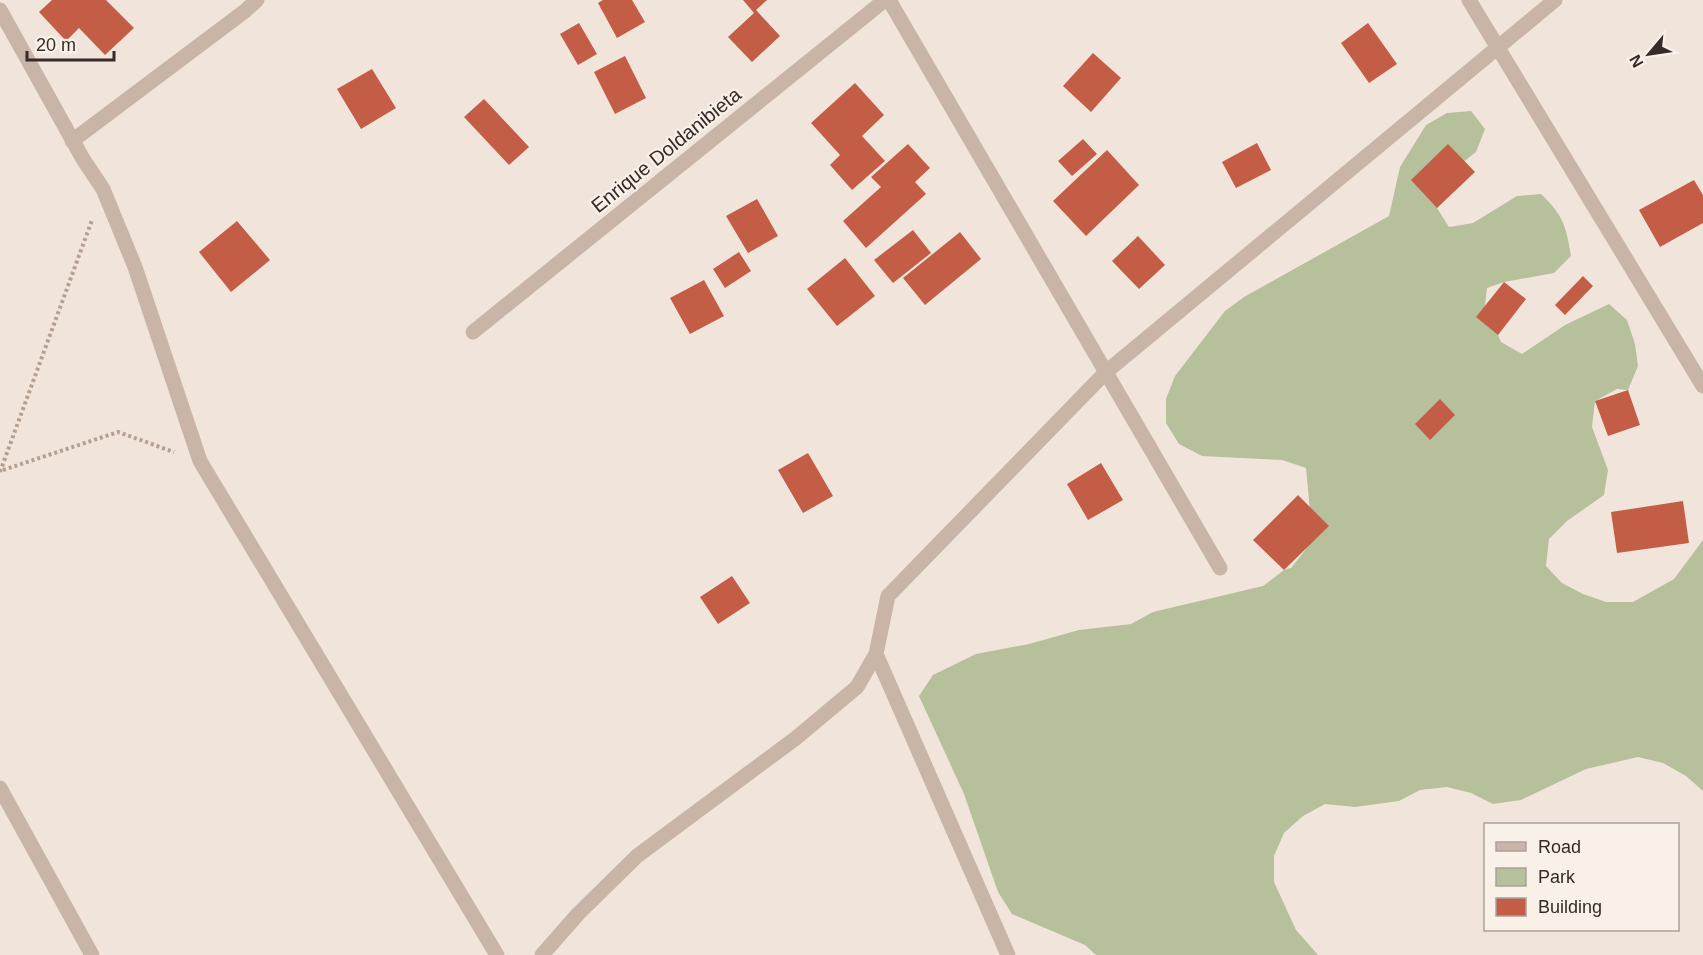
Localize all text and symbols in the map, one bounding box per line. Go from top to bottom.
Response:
scale bar [27,24,114,62]
north arrow [1619,24,1679,84]
text: 20 m [36,35,76,55]
text: N [1626,52,1647,70]
street label: Enrique Doldanibieta [587,82,746,217]
legend [1484,823,1679,931]
text: Road [1538,837,1581,857]
text: Park [1538,867,1576,887]
text: Building [1538,897,1602,917]

